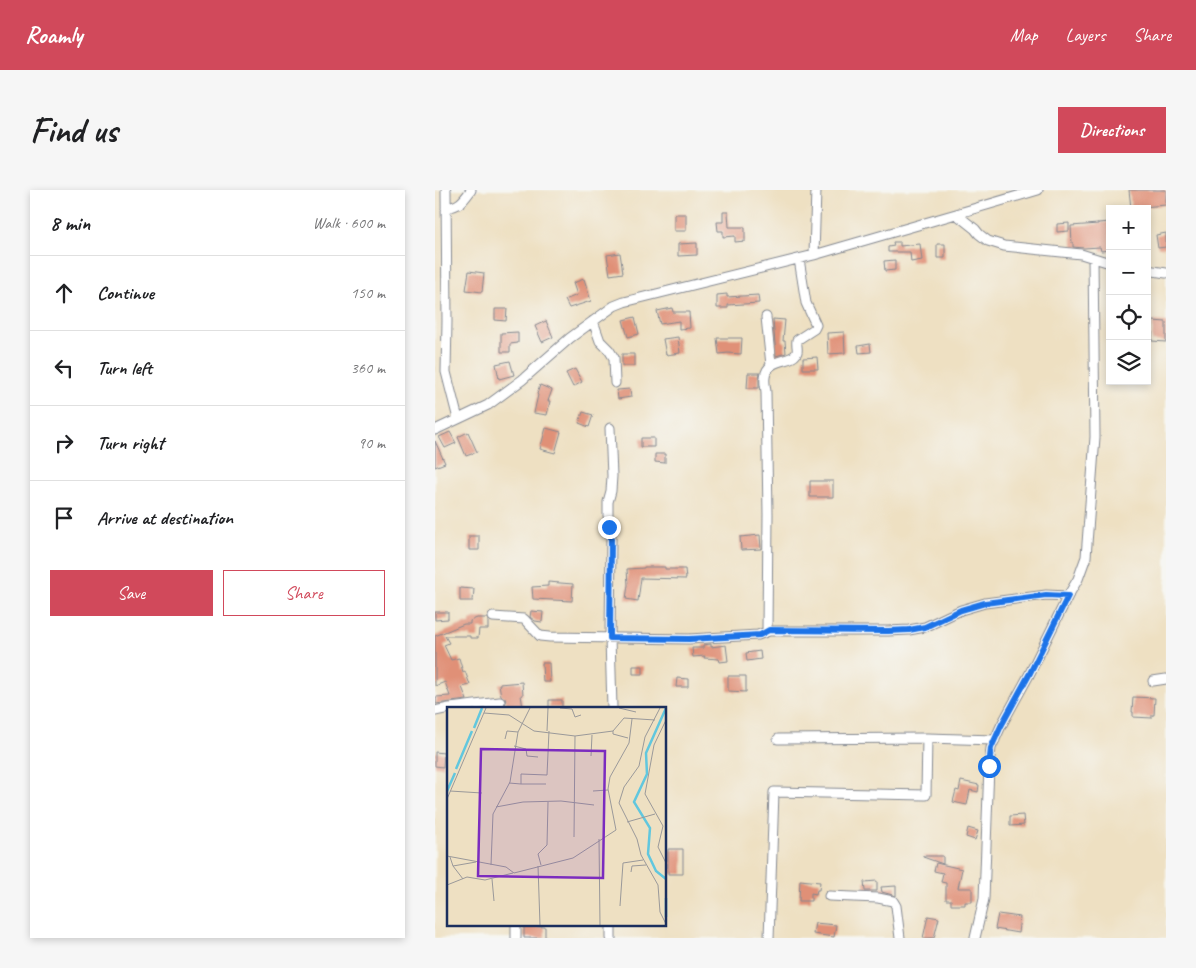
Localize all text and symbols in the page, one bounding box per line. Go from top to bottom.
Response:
text: Roamly [25,20,82,50]
text: Map [1010,24,1038,46]
text: Layers [1066,24,1105,46]
text: Share [1133,24,1171,46]
button: Directions [1058,107,1166,153]
text: Find us [30,108,117,153]
map controls [1106,205,1151,385]
button: + [1106,205,1151,250]
text: 8 min [50,210,90,236]
text: Walk · 600 m [313,213,385,233]
button: − [1106,250,1151,295]
icon: ahead [50,279,78,307]
text: Continue [97,281,154,305]
text: 150 m [351,283,385,303]
button: locate [1106,295,1151,340]
button: layers [1106,340,1151,385]
icon: left [50,354,78,382]
text: Turn left [97,356,152,380]
text: 360 m [351,358,385,378]
icon: right [50,429,78,457]
text: Turn right [97,431,164,455]
text: 90 m [358,433,385,453]
icon: arrive [50,504,78,532]
text: Arrive at destination [97,506,233,530]
route end [598,516,621,539]
button: Save [50,570,213,616]
button: Share [223,570,385,616]
inset map [447,707,666,926]
route start [978,755,1001,778]

